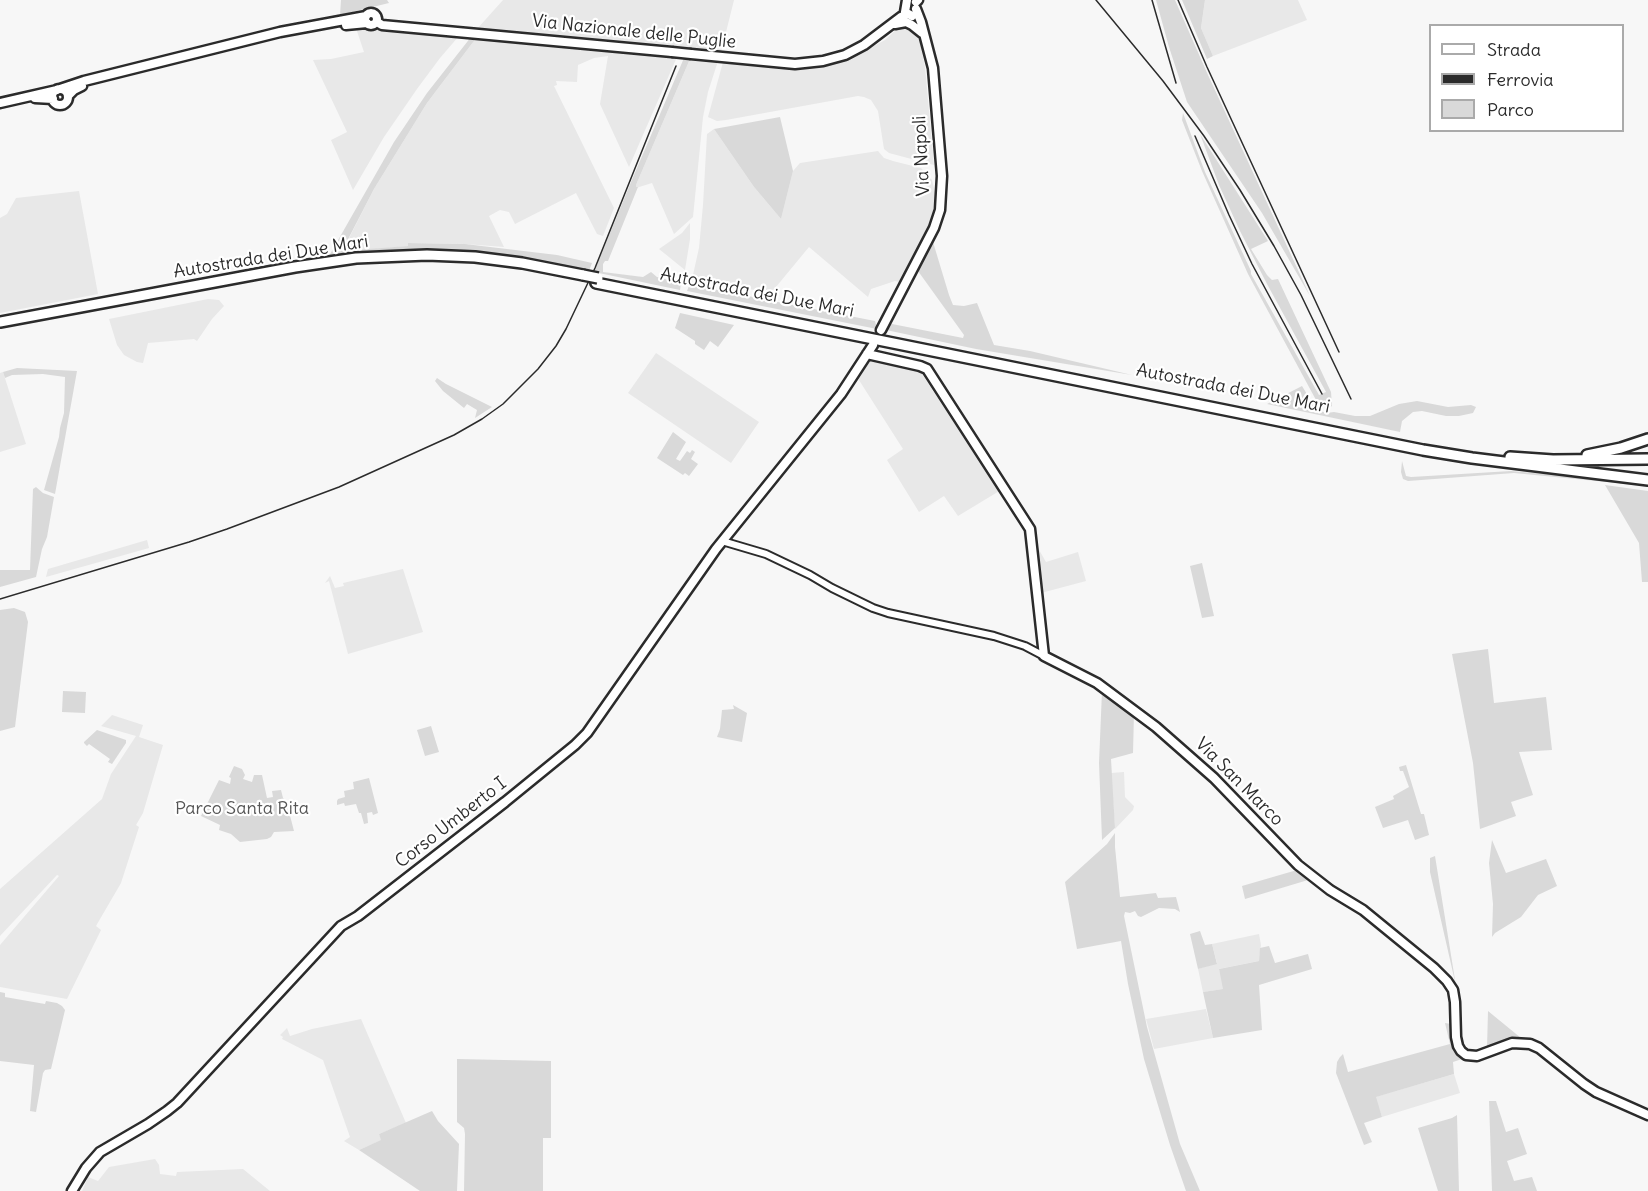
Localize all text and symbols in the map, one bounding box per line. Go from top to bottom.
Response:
street label: Via Nazionale delle Puglie [531,11,737,53]
legend [1429,24,1624,132]
text: Strada [1487,38,1541,61]
text: Ferrovia [1487,68,1554,91]
text: Parco [1487,98,1534,121]
street label: Via Napoli [909,115,935,197]
street label: Autostrada dei Due Mari [172,231,370,283]
street label: Autostrada dei Due Mari [658,264,856,322]
street label: Autostrada dei Due Mari [1134,360,1332,418]
street label: Via San Marco [1190,733,1288,831]
street label: Corso Umberto I [391,773,511,873]
park label: Parco Santa Rita [175,798,309,820]

